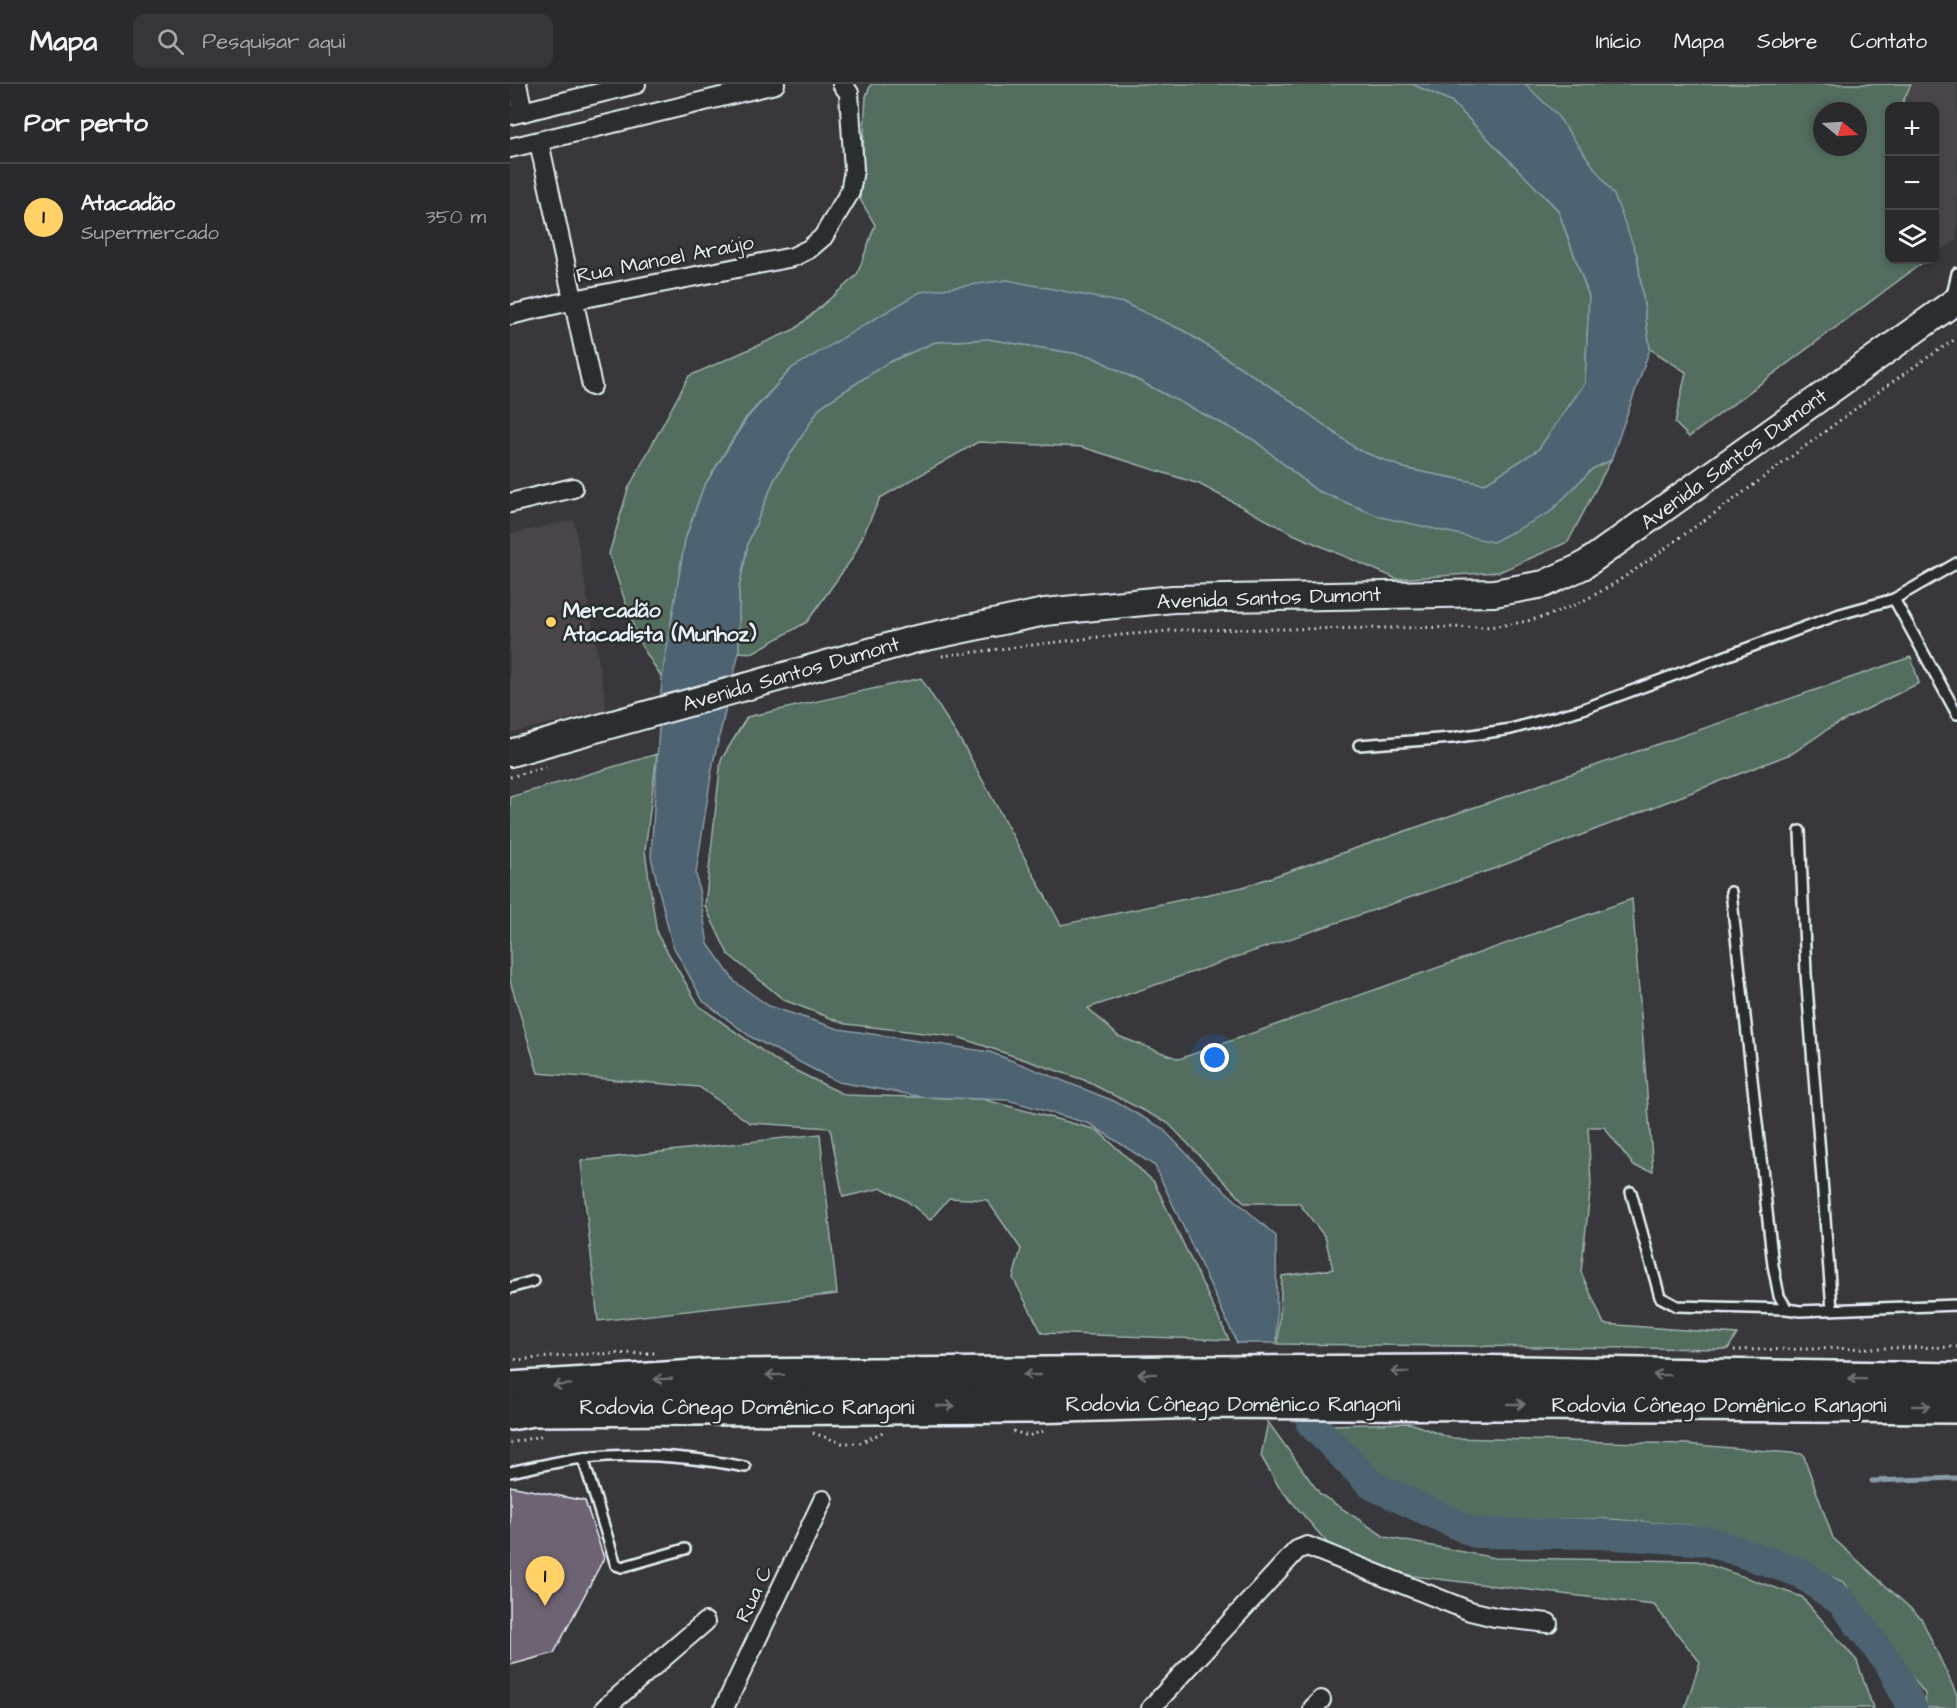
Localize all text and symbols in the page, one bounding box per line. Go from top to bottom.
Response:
search box [133,14,553,68]
text: Mapa [30,22,97,61]
icon: search [154,25,187,58]
text: Pesquisar aqui [202,26,345,57]
text: Início [1596,27,1641,56]
text: Mapa [1674,27,1724,56]
text: Sobre [1757,27,1817,56]
text: Contato [1850,27,1927,56]
north arrow [1813,102,1867,156]
map controls [1885,102,1939,264]
button: + [1885,102,1939,156]
text: Por perto [24,105,148,141]
button: − [1885,156,1939,210]
text: Atacadão [81,188,175,219]
text: 1 [42,203,45,231]
text: 350 m [425,203,486,231]
button: layers [1885,210,1939,264]
text: Supermercado [81,219,219,247]
street label: Rua Manoel Araújo [574,228,756,290]
street label: Avenida Santos Dumont [1635,381,1834,537]
street label: Avenida Santos Dumont [1156,580,1382,616]
place label: Mercadão Atacadista (Munhoz) [563,596,757,649]
marker: Mercadão Atacadista (Munhoz) [544,615,558,629]
street label: Avenida Santos Dumont [679,629,903,719]
your location [1200,1043,1229,1072]
one-way arrow [1391,1366,1411,1378]
one-way arrow [1137,1368,1157,1380]
one-way arrow [1022,1369,1042,1381]
one-way arrow [766,1370,786,1381]
one-way arrow [1652,1370,1672,1381]
one-way arrow [653,1373,673,1384]
one-way arrow [1847,1373,1867,1385]
one-way arrow [553,1380,573,1391]
street label: Rodovia Cônego Domênico Rangoni [1066,1390,1400,1421]
street label: Rodovia Cônego Domênico Rangoni [1552,1391,1886,1422]
street label: Rodovia Cônego Domênico Rangoni [580,1393,914,1424]
one-way arrow [1505,1398,1525,1410]
one-way arrow [936,1400,956,1412]
one-way arrow [1910,1400,1930,1412]
pin: 1 [525,1556,564,1606]
street label: Rua C [728,1561,780,1627]

